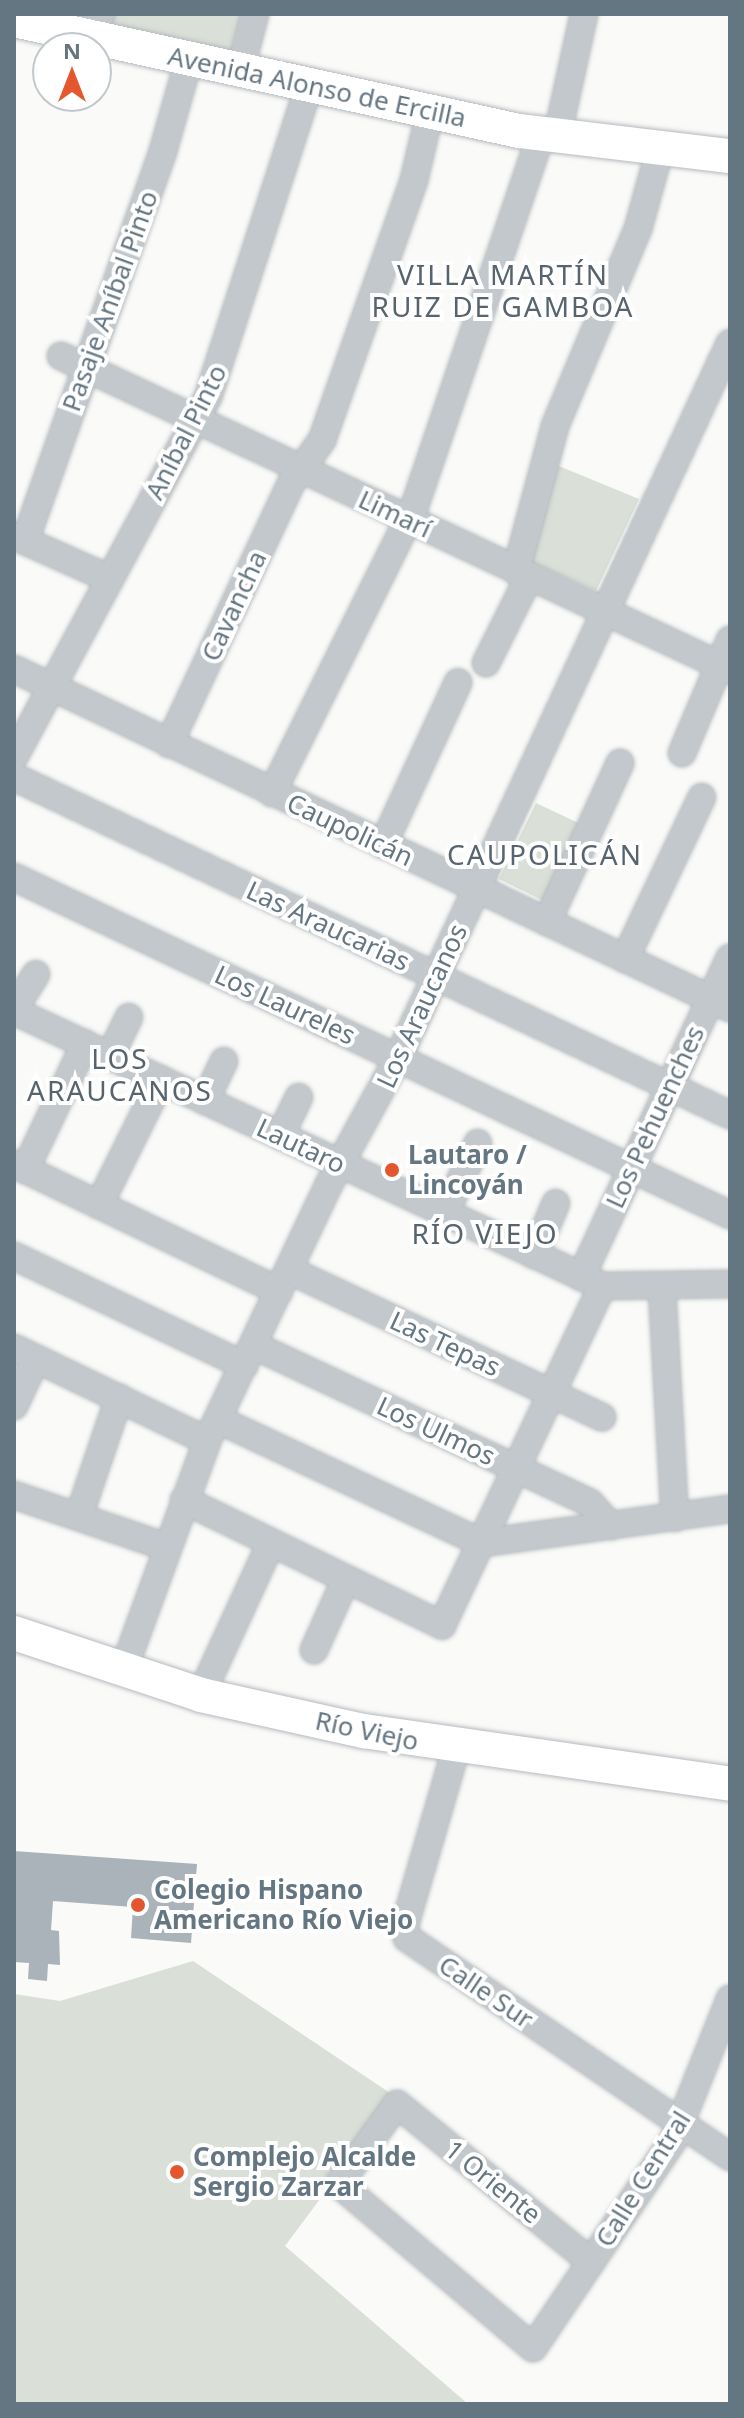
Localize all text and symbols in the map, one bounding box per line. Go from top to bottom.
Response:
north arrow [32,32,112,112]
text: N [63,35,81,65]
street label: Avenida Alonso de Ercilla [165,40,469,134]
street label: Pasaje Aníbal Pinto [56,186,164,416]
district label: VILLA MARTÍN RUIZ DE GAMBOA [371,257,635,323]
street label: Aníbal Pinto [139,359,233,505]
street label: Limarí [354,484,436,544]
street label: Cavancha [195,546,273,666]
street label: Caupolicán [282,787,418,873]
district label: CAUPOLICÁN [447,837,643,871]
street label: Las Araucarias [241,875,415,977]
street label: Los Araucanos [370,919,474,1093]
street label: Los Laureles [210,959,360,1051]
street label: Los Pehuenches [599,1021,711,1213]
district label: LOS ARAUCANOS [27,1041,213,1107]
street label: Lautaro [252,1112,350,1180]
place label: Lautaro / Lincoyán [408,1139,527,1200]
marker: Lautaro / Lincoyán [383,1161,401,1179]
district label: RÍO VIEJO [411,1216,559,1250]
street label: Las Tepas [385,1305,505,1383]
street label: Los Ulmos [372,1390,500,1472]
street label: Río Viejo [313,1705,421,1757]
place label: Colegio Hispano Americano Río Viejo [154,1874,413,1936]
marker: Colegio Hispano Americano Río Viejo [129,1896,147,1914]
street label: Calle Sur [433,1949,539,2035]
street label: Calle Central [589,2105,697,2253]
street label: 1 Oriente [439,2134,547,2230]
place label: Complejo Alcalde Sergio Zarzar [193,2141,416,2202]
marker: Complejo Alcalde Sergio Zarzar [168,2163,186,2181]

